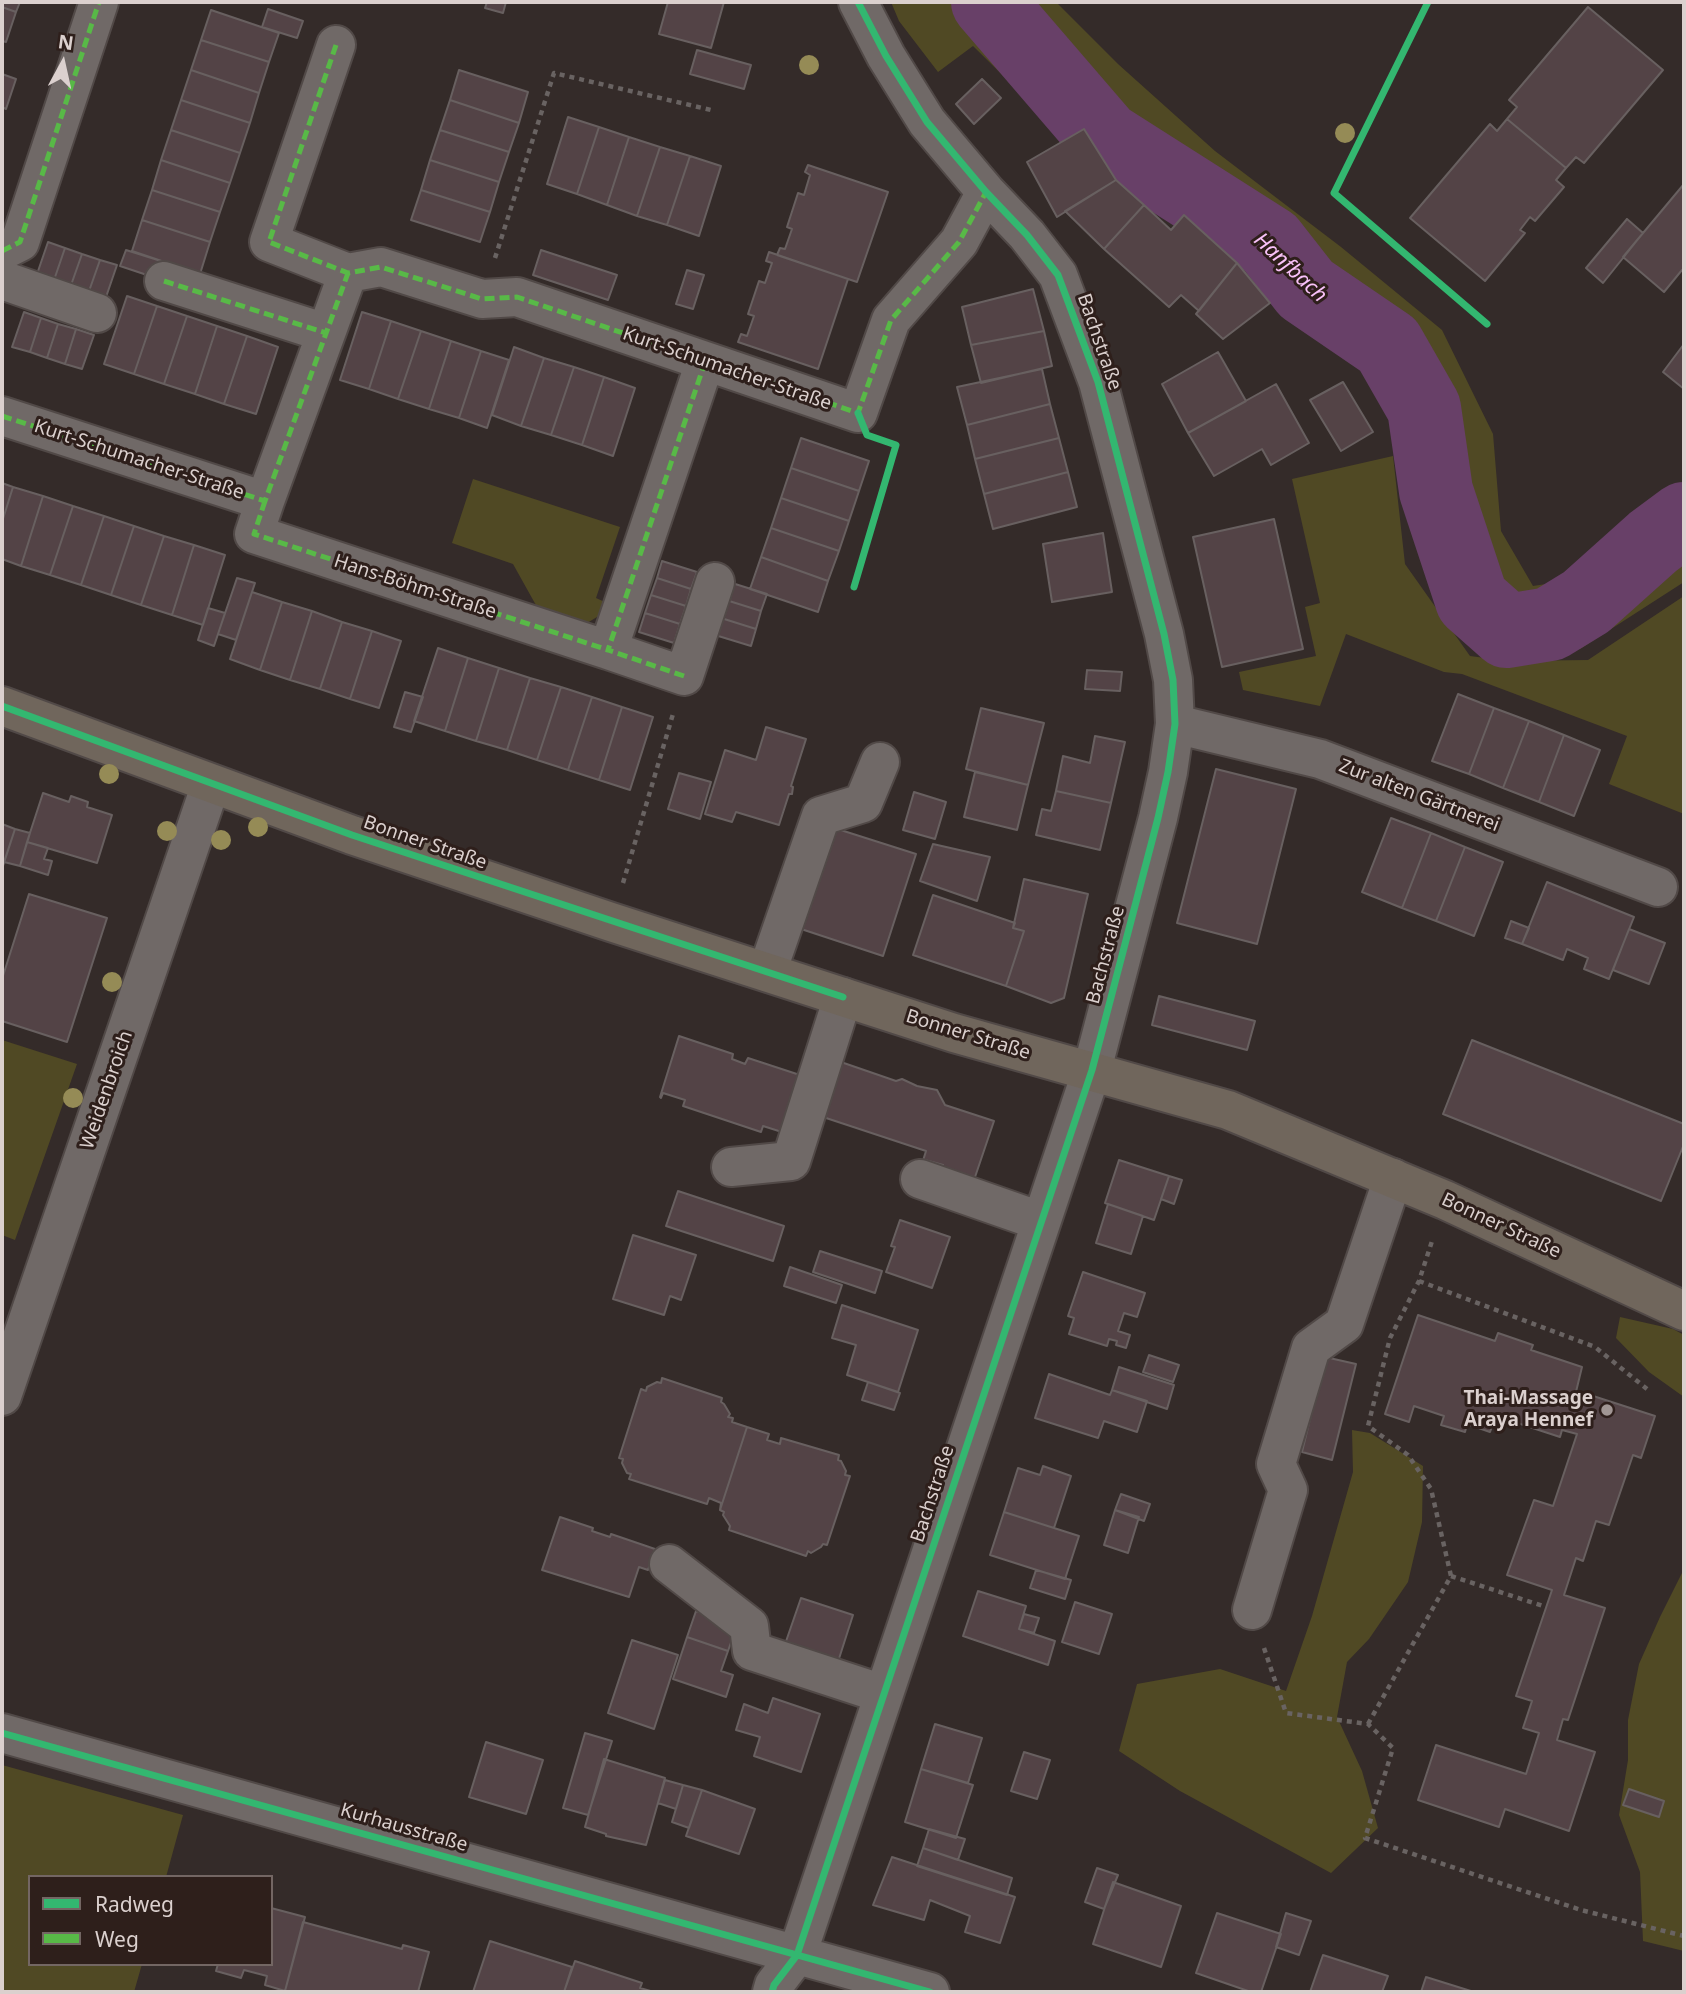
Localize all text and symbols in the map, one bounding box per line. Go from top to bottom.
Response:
north arrow [28,28,98,98]
text: N [56,28,75,56]
water label: Hanfbach [1248,228,1332,308]
street label: Bachstraße [1072,291,1126,393]
street label: Kurt-Schumacher-Straße [620,322,834,416]
street label: Kurt-Schumacher-Straße [31,415,247,505]
street label: Hans-Böhm-Straße [331,550,499,624]
street label: Zur alten Gärtnerei [1336,755,1502,837]
street label: Bonner Straße [360,811,490,875]
street label: Bachstraße [1082,903,1130,1007]
street label: Bonner Straße [903,1005,1033,1065]
street label: Weidenbroich [76,1028,138,1152]
street label: Bonner Straße [1438,1188,1564,1264]
place label: Thai-Massage Araya Hennef [1463,1388,1593,1432]
marker: Thai-Massage Araya Hennef [1599,1402,1615,1418]
street label: Bachstraße [907,1443,959,1545]
street label: Kurhausstraße [338,1799,470,1857]
legend [28,1875,273,1966]
text: Radweg [95,1890,174,1918]
text: Weg [95,1925,139,1953]

